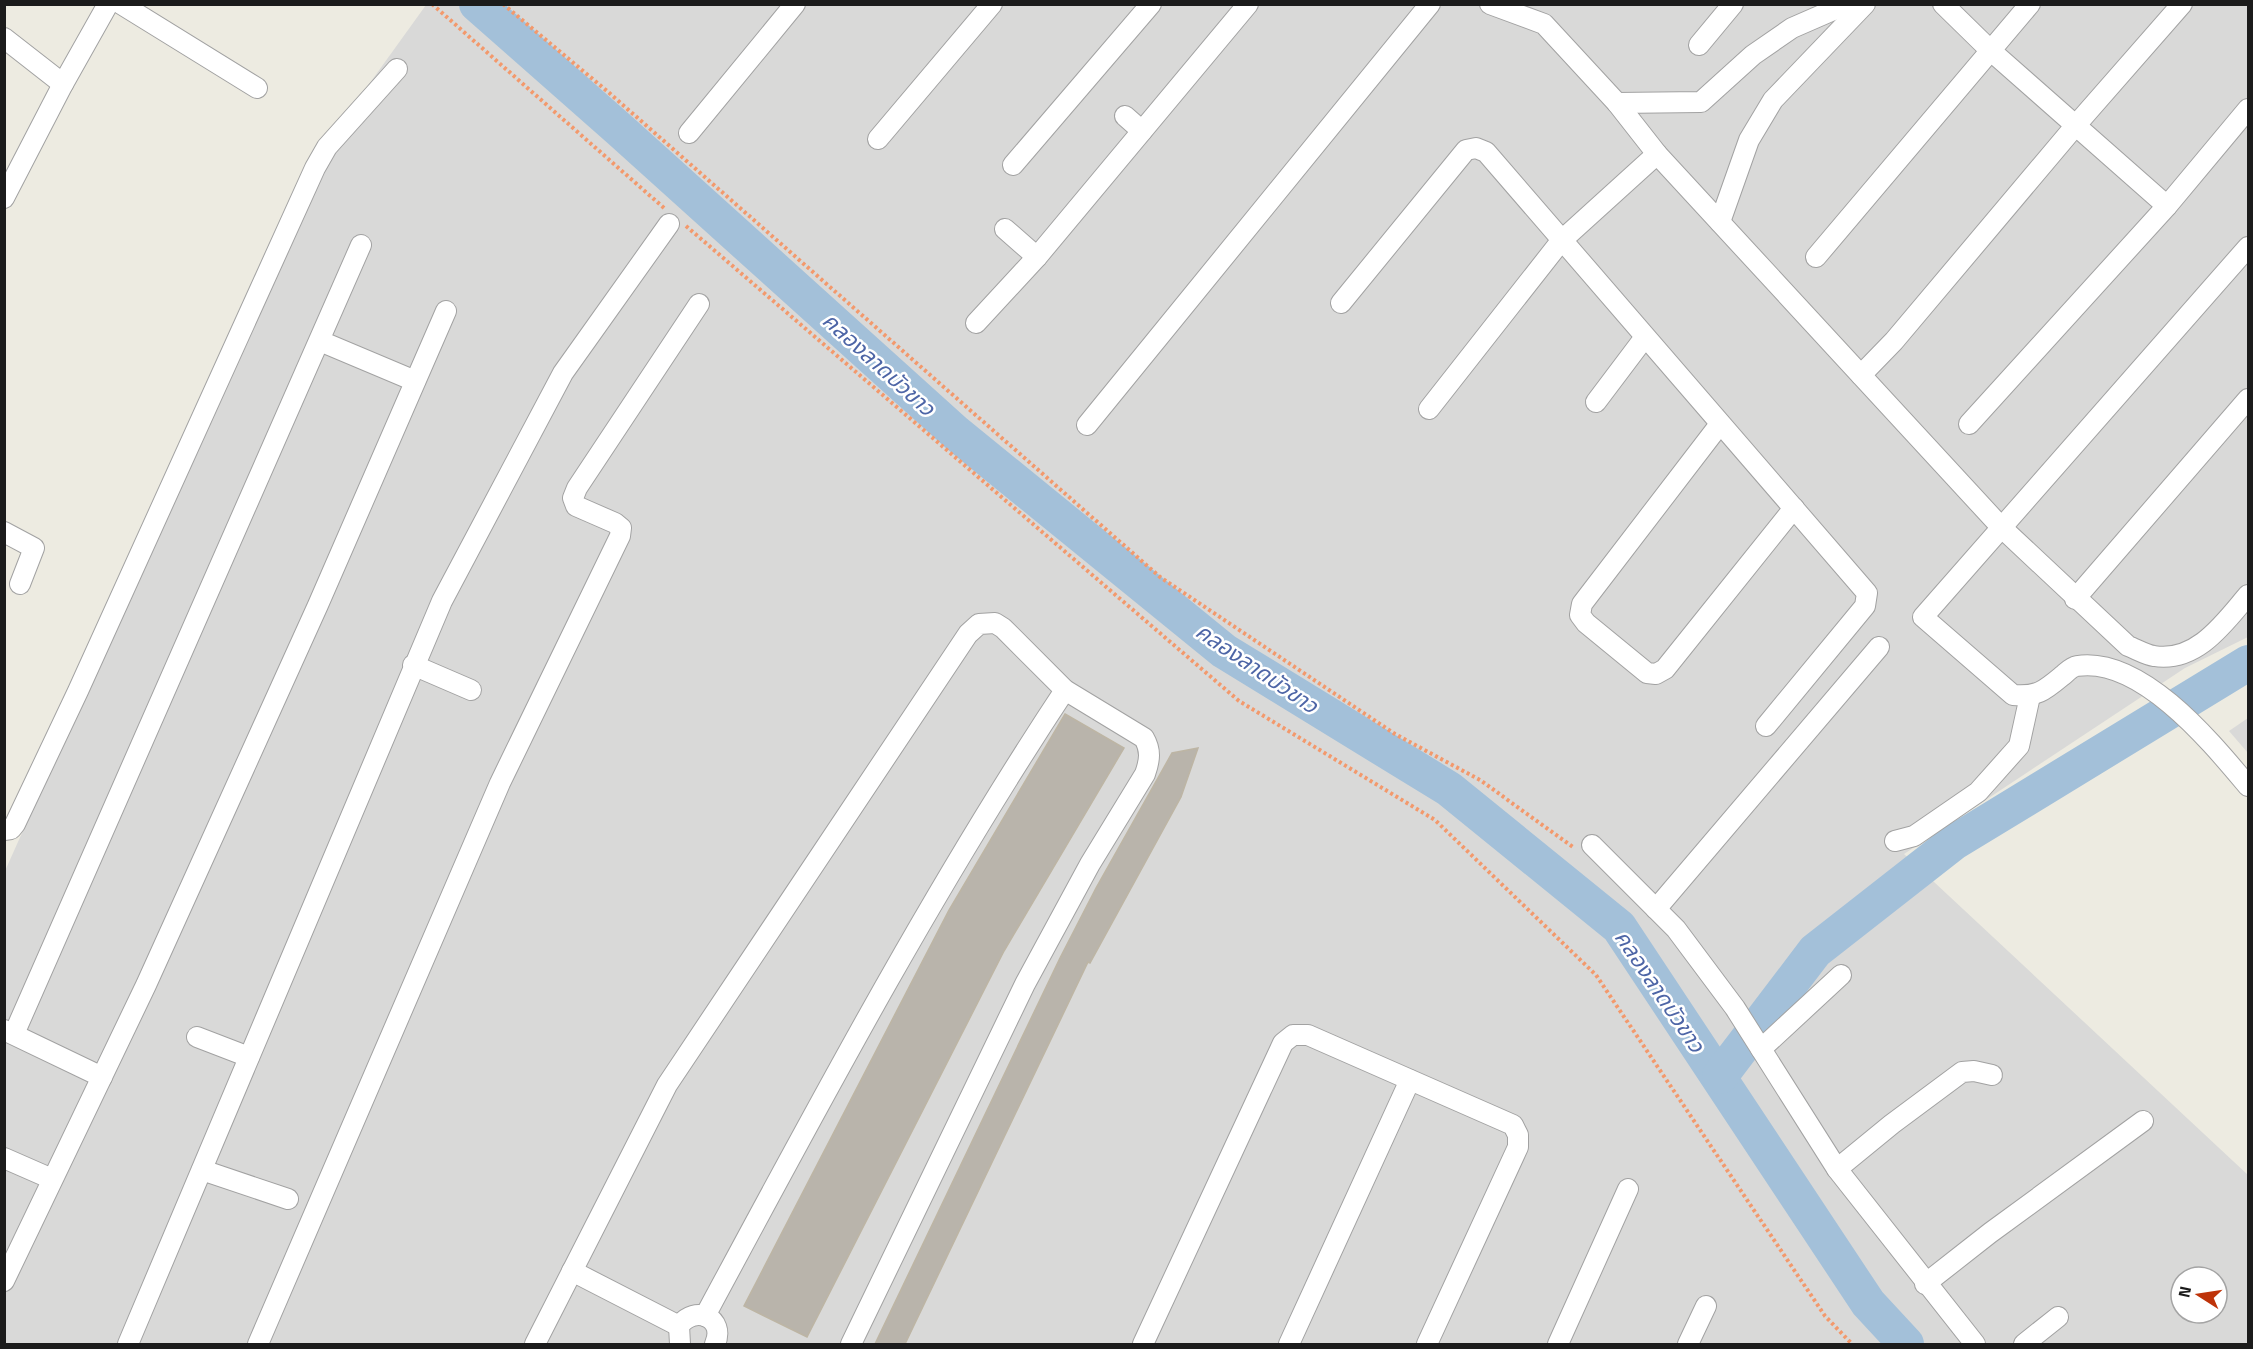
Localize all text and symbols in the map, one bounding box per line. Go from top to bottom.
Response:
water label: คลองลาดบัวขาว [815,304,944,425]
water label: คลองลาดบัวขาว [1189,614,1326,722]
water label: คลองลาดบัวขาว [1606,923,1714,1060]
north arrow [2169,1265,2229,1325]
text: N [2171,1284,2197,1300]

